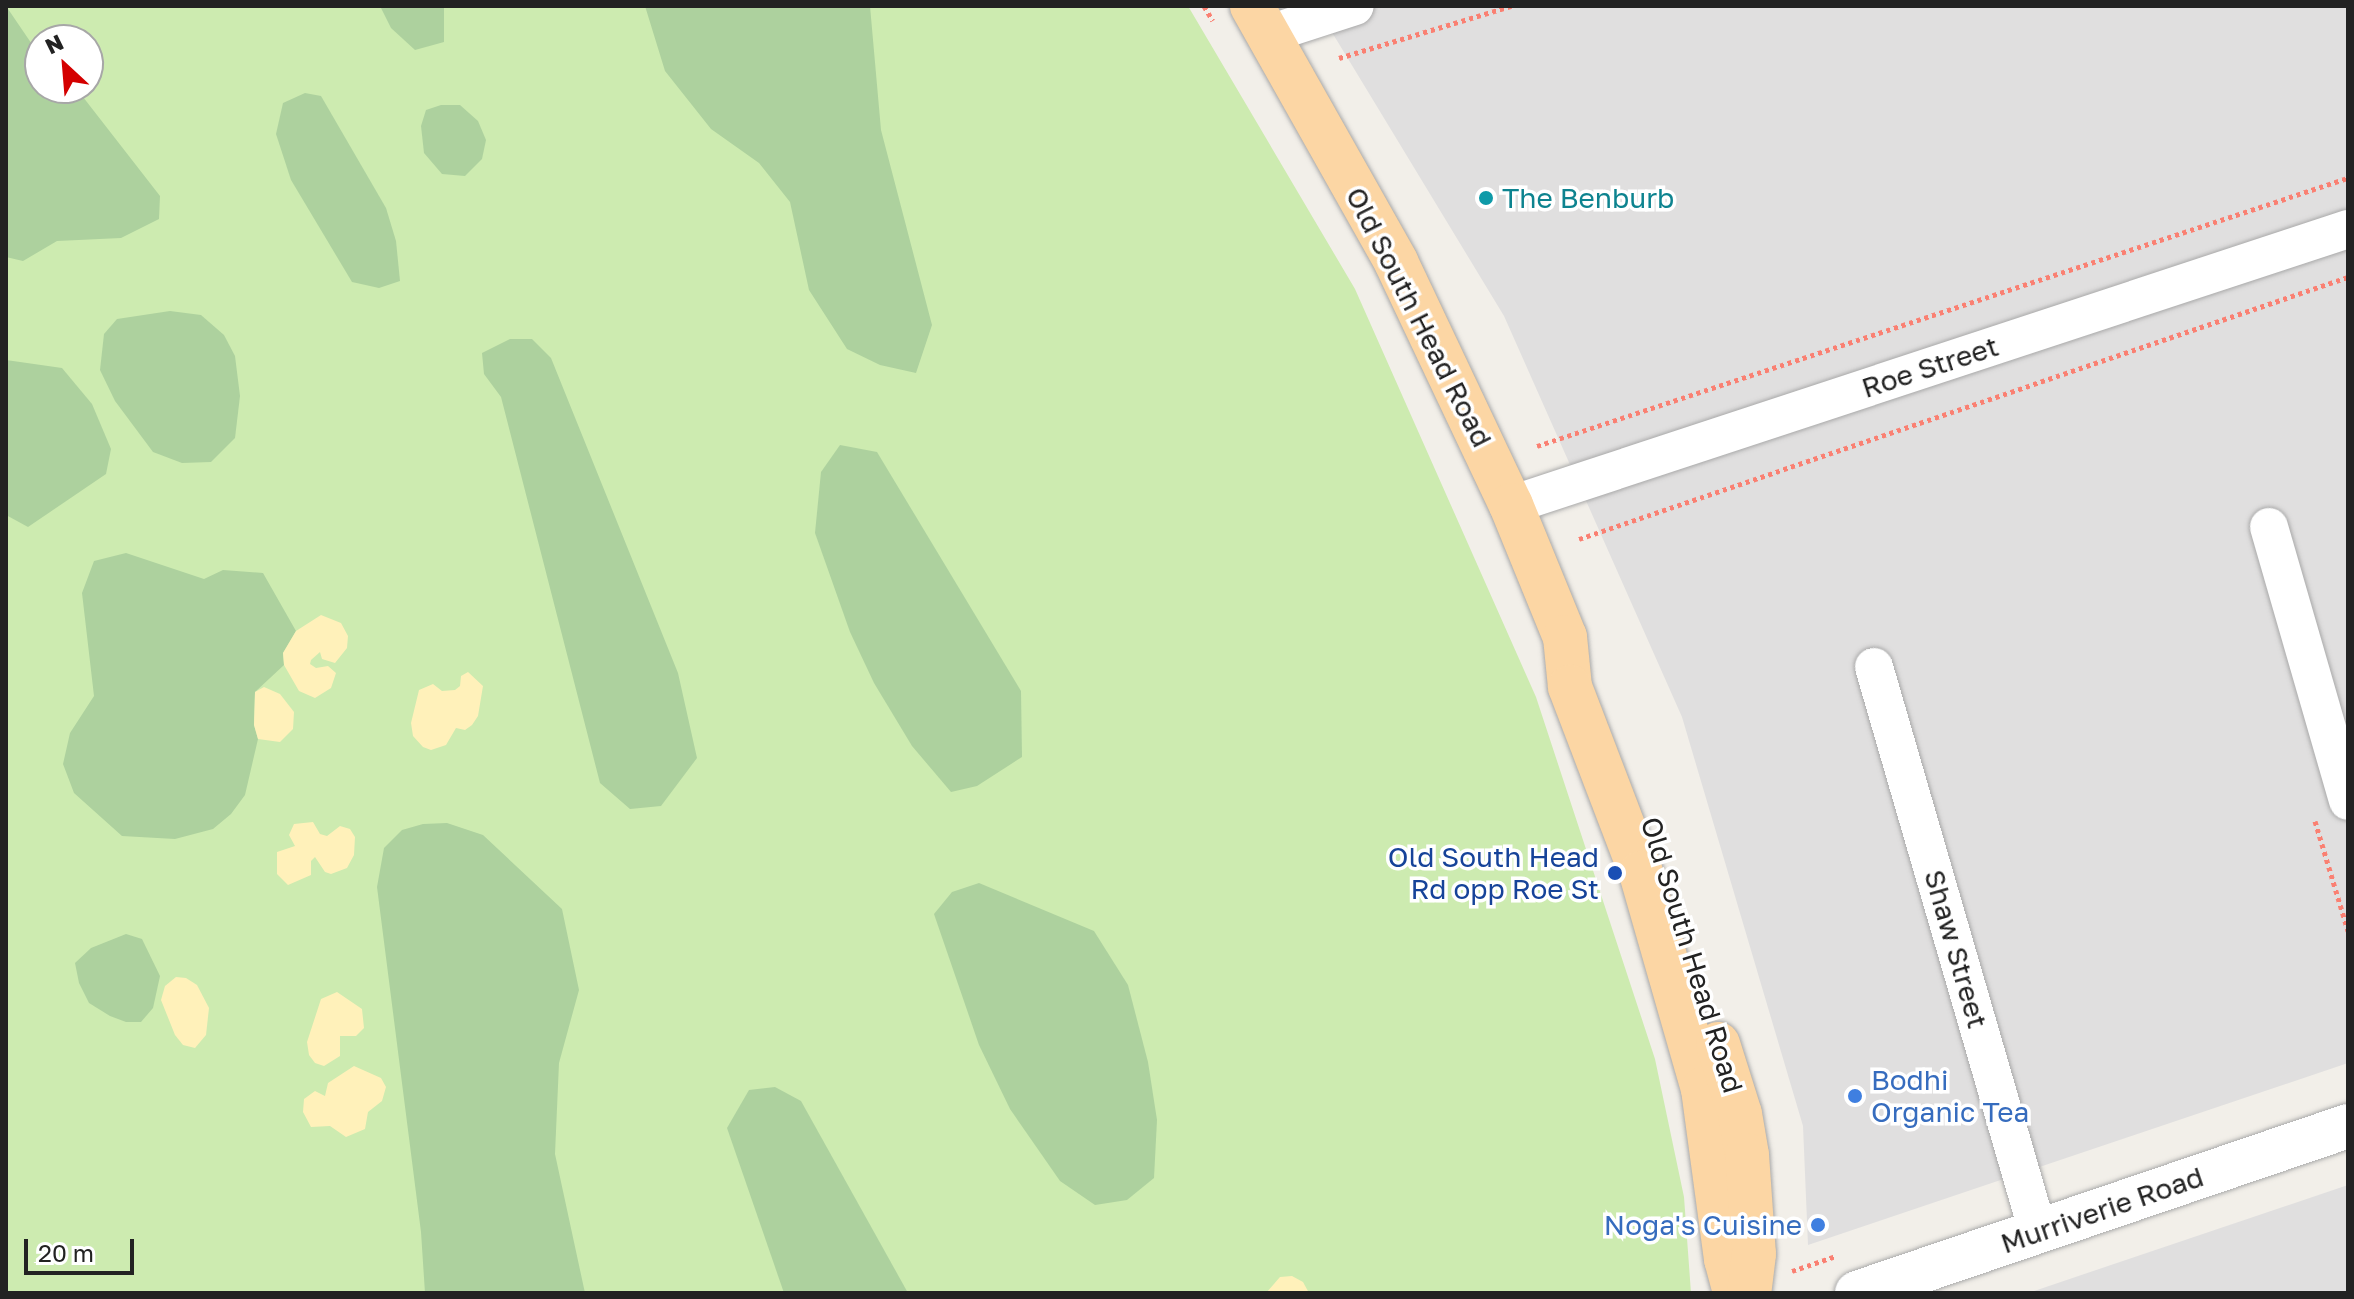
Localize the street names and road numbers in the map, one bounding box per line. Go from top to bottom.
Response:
street label: Old South Head Road [1339,182,1499,452]
street label: Roe Street [1857,329,2003,405]
street label: Old South Head Road [1634,813,1750,1097]
street label: Shaw Street [1917,866,1995,1032]
street label: Murriverie Road [1996,1160,2208,1260]

